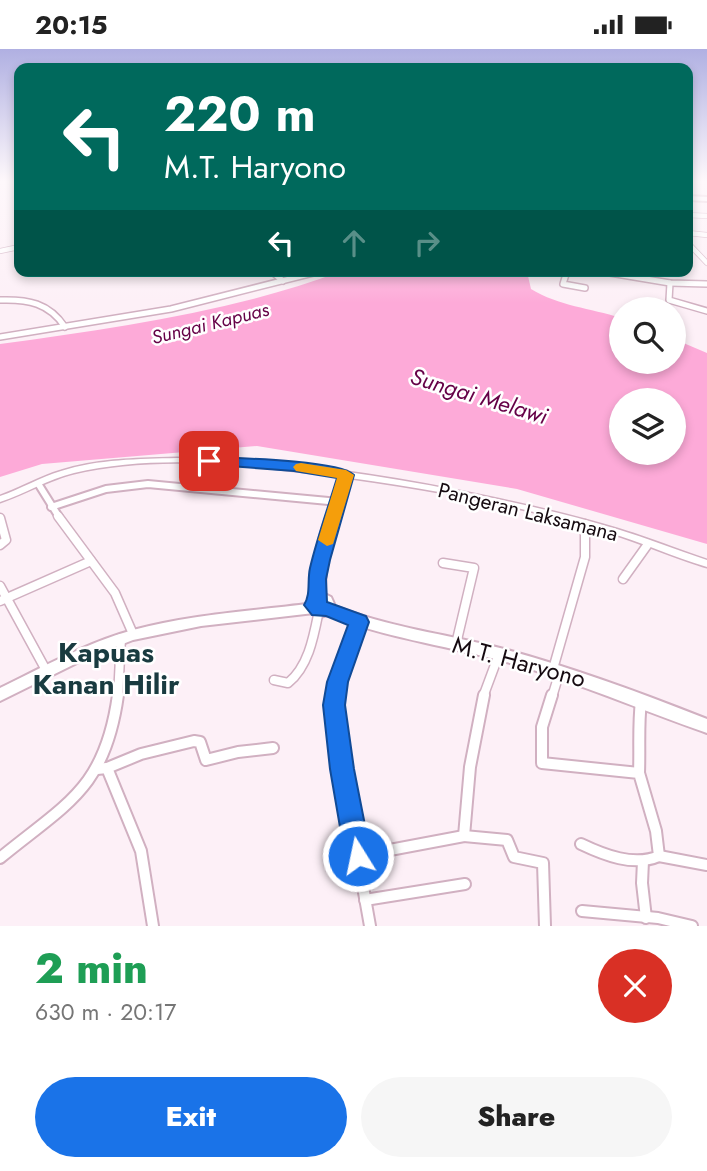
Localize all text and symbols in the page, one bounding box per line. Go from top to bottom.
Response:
text: 20:15 [35,6,108,44]
text: 220 m [164,79,316,149]
icon: left [49,91,140,182]
text: M.T. Haryono [164,144,346,190]
icon: left [262,224,300,262]
icon: ahead [335,224,373,262]
icon: right [408,224,446,262]
water label: Sungai Kapuas [149,296,272,351]
map controls [609,297,686,465]
button: search [609,297,686,374]
water label: Sungai Melawi [406,359,553,433]
button: layers [609,388,686,465]
pin [179,431,239,491]
icon: arrive [190,442,228,480]
street label: Pangeran Laksamana [435,475,621,549]
street label: M.T. Haryono [449,627,590,696]
district label: Kapuas Kanan Hilir [33,632,180,705]
position arrow [321,819,395,893]
text: 2 min [35,938,148,999]
button: close [598,949,672,1023]
text: 630 m · 20:17 [35,995,176,1029]
button: Exit [35,1077,347,1157]
button: Share [361,1077,672,1157]

